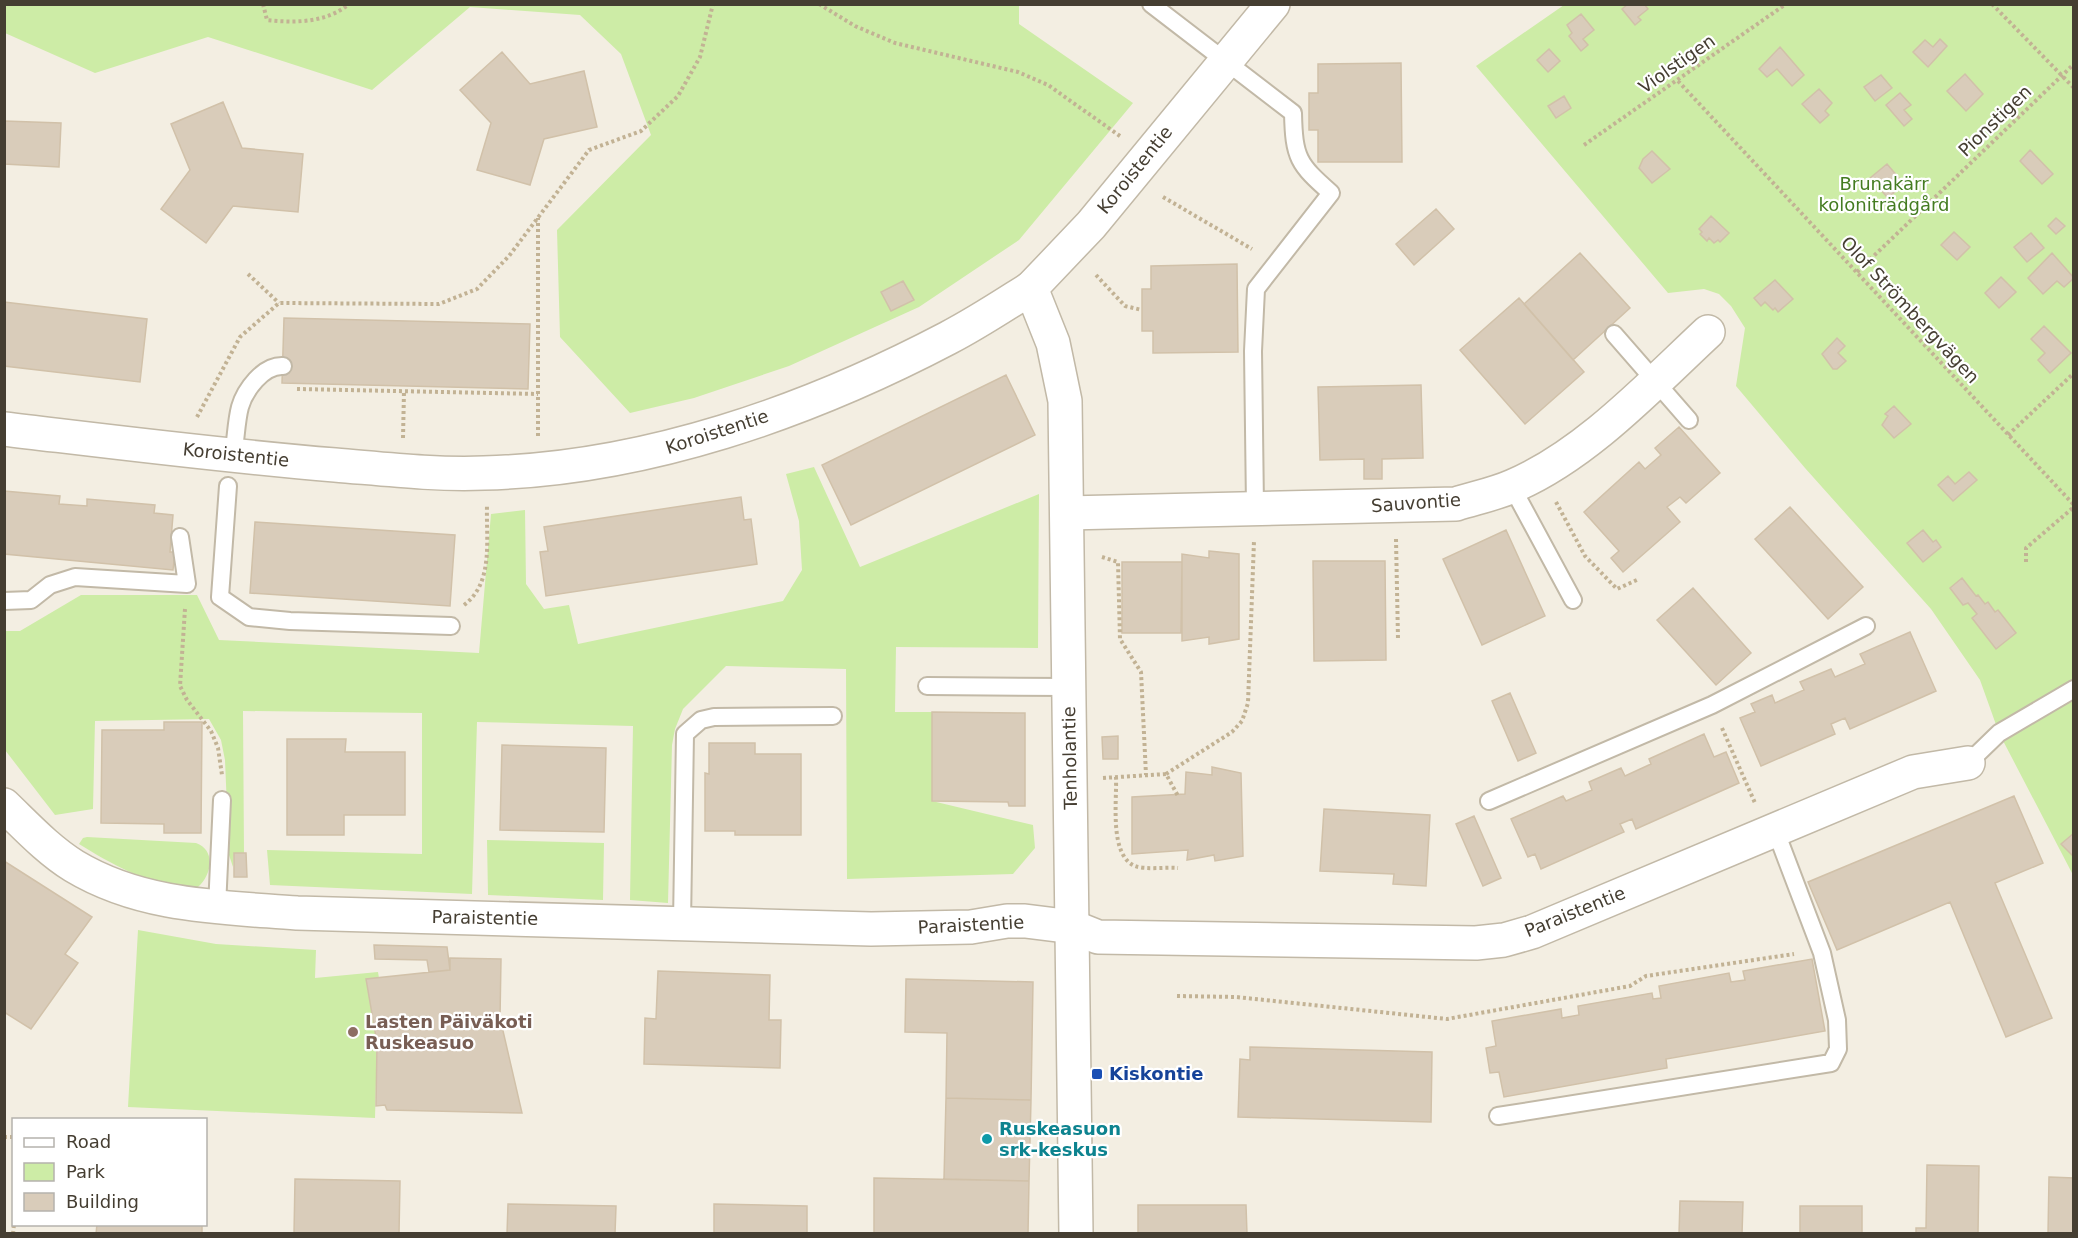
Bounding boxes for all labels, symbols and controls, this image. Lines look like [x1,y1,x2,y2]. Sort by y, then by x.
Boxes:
street label: Violstigen [1635,30,1719,98]
street label: Pionstigen [1954,81,2035,161]
street label: Koroistentie [1093,122,1176,218]
park label: Brunakärr koloniträdgård [1818,173,1950,215]
street label: Olof Strömbergvägen [1837,232,1984,387]
street label: Koroistentie [663,405,771,458]
street label: Koroistentie [182,438,290,471]
street label: Sauvontie [1370,489,1462,516]
street label: Tenholantie [1058,706,1081,811]
street label: Paraistentie [1521,882,1628,941]
street label: Paraistentie [432,906,538,929]
street label: Paraistentie [917,911,1025,938]
place label: Lasten Päiväkoti Ruskeasuo [365,1011,533,1053]
marker: Lasten Päiväkoti Ruskeasuo [346,1025,360,1039]
place label: Kiskontie [1109,1063,1203,1084]
marker: Kiskontie [1090,1067,1104,1081]
legend [12,1118,207,1226]
place label: Ruskeasuon srk-keskus [999,1118,1121,1160]
text: Road [66,1131,111,1152]
marker: Ruskeasuon srk-keskus [980,1132,994,1146]
text: Park [66,1161,105,1182]
text: Building [66,1191,139,1212]

